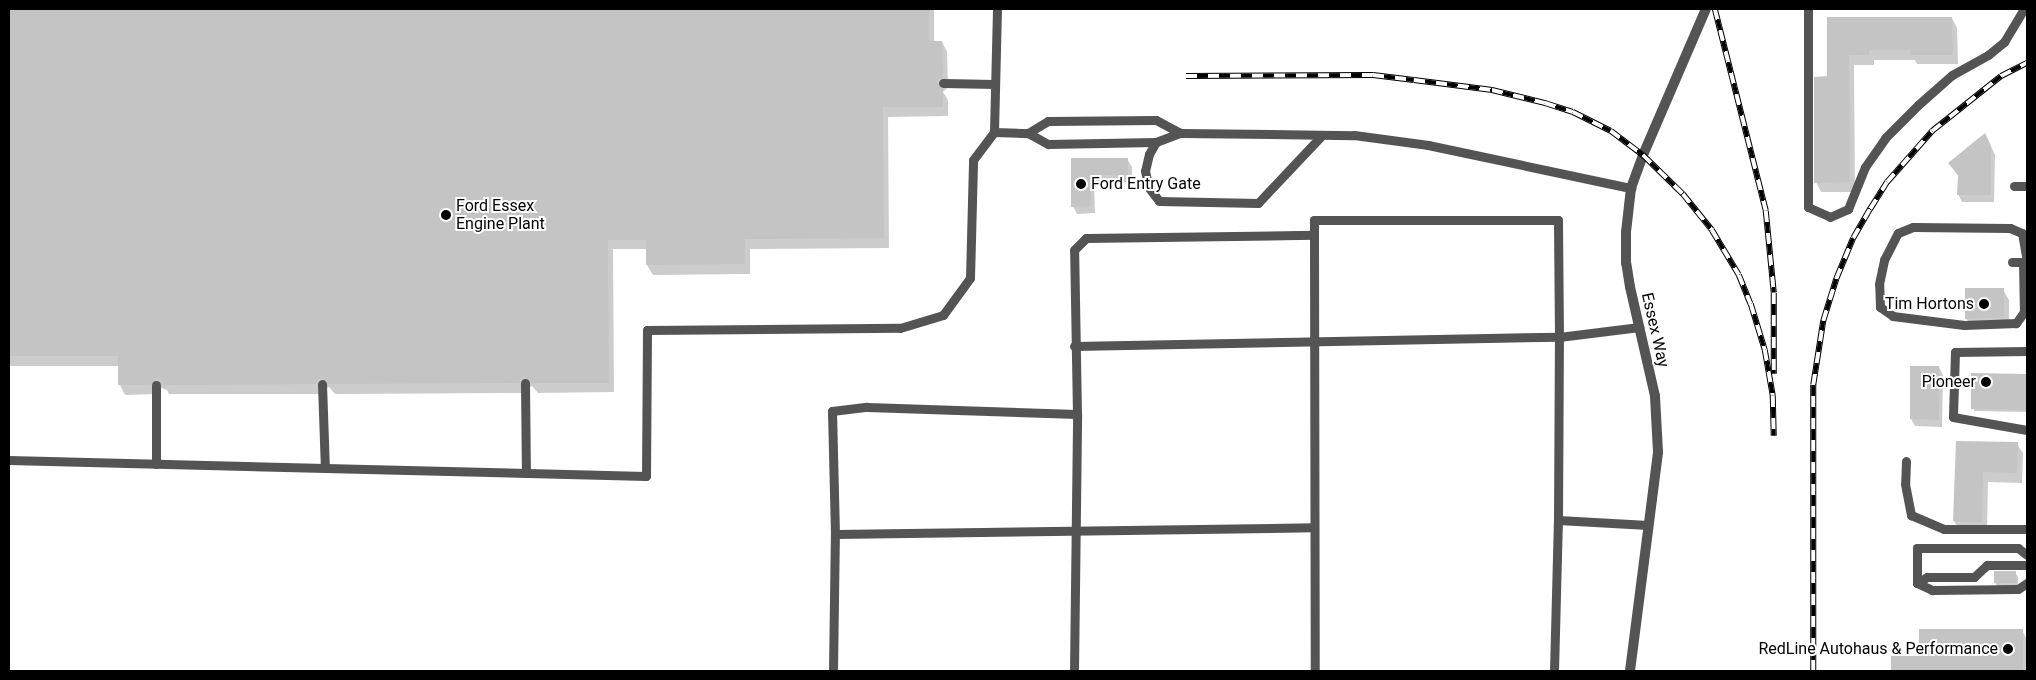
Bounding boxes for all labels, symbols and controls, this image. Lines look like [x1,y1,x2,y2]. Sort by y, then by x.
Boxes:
place label: Ford Entry Gate [1091,174,1201,194]
marker: Ford Entry Gate [1075,178,1087,190]
place label: Ford Essex Engine Plant [456,196,545,234]
marker: Ford Essex Engine Plant [440,209,452,221]
street label: Essex Way [1637,291,1673,369]
place label: Tim Hortons [1885,294,1974,314]
marker: Tim Hortons [1978,298,1990,310]
place label: Pioneer [1922,372,1976,392]
marker: Pioneer [1980,376,1992,388]
place label: RedLine Autohaus & Performance [1758,639,1998,659]
marker: RedLine Autohaus & Performance [2002,643,2014,655]

